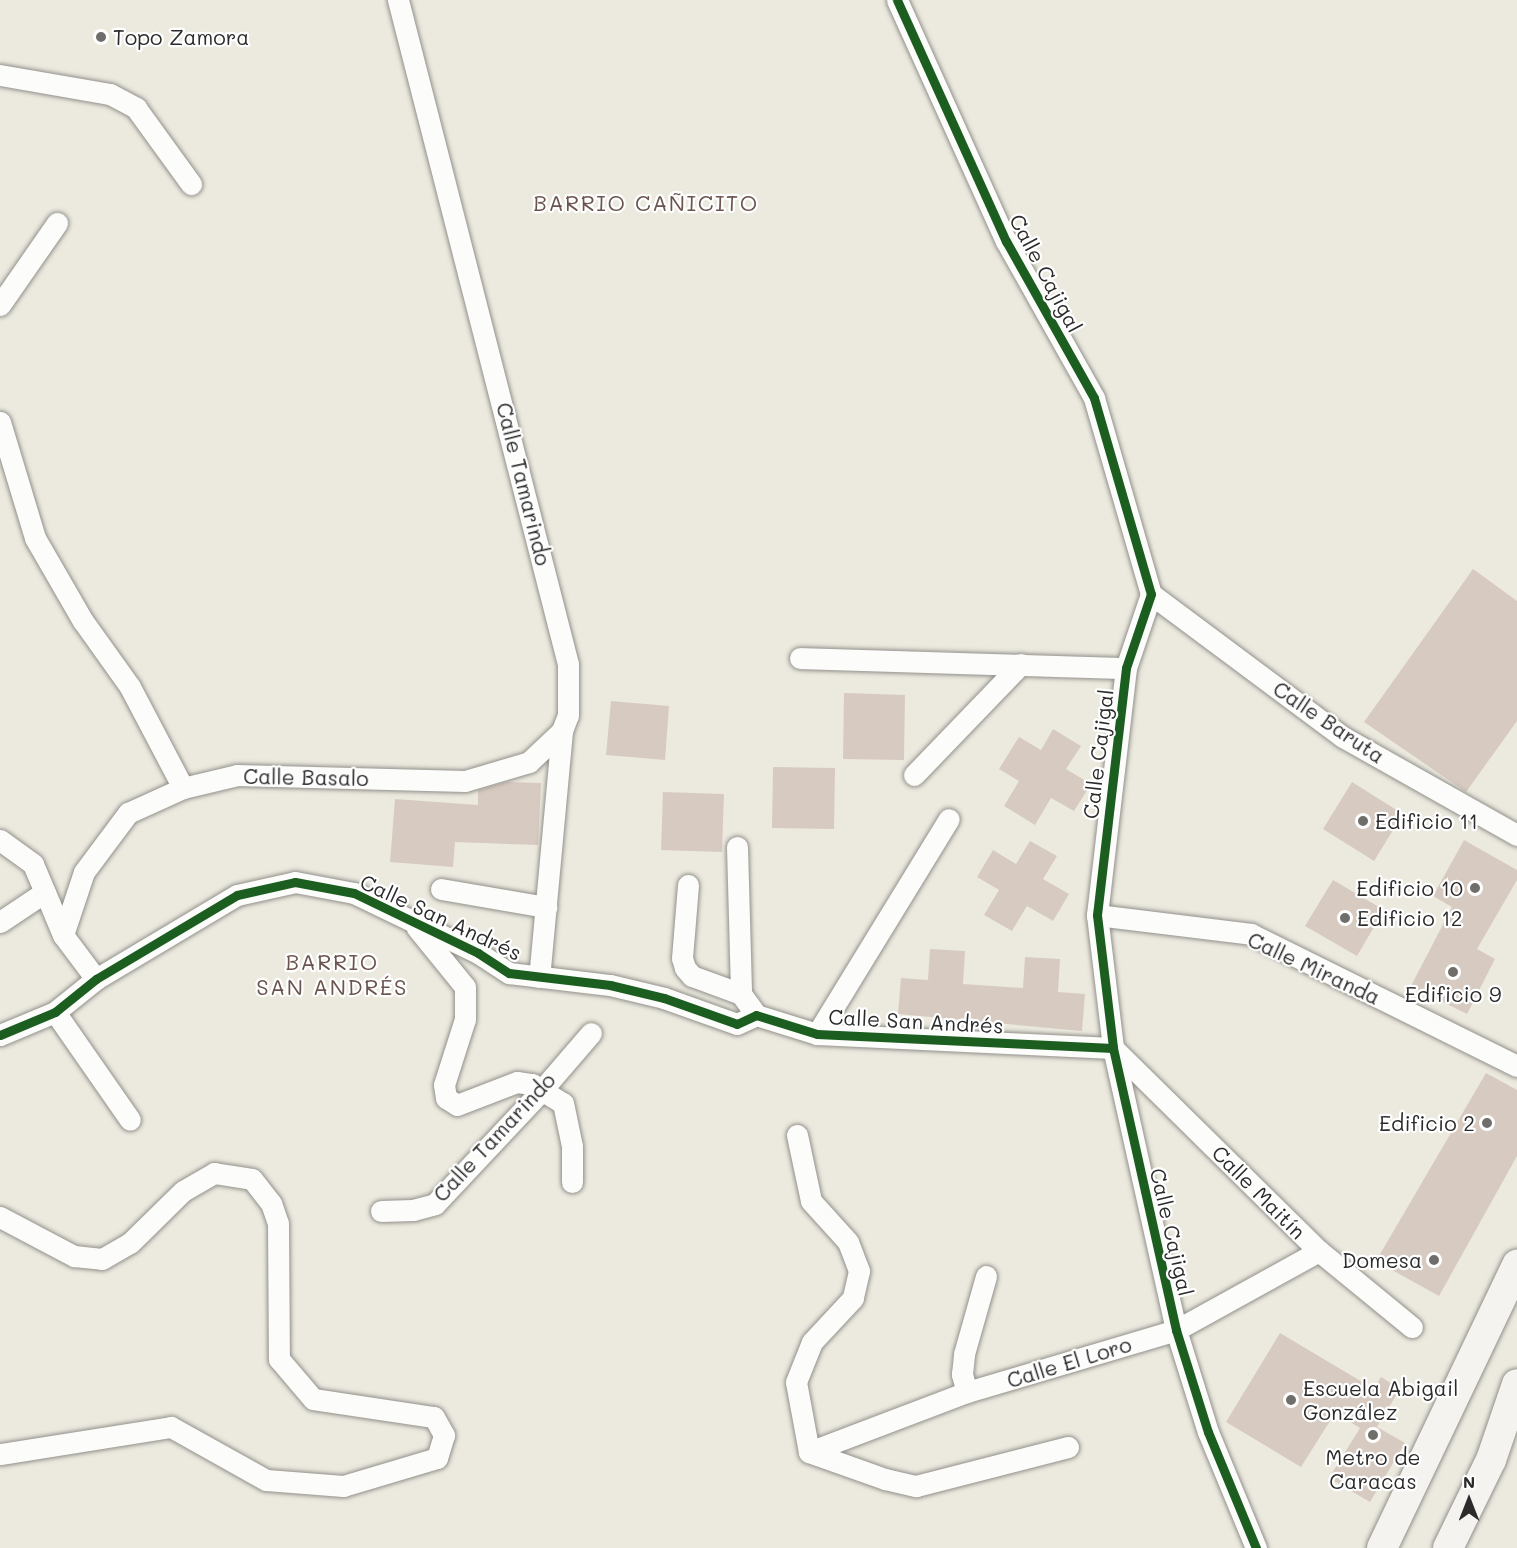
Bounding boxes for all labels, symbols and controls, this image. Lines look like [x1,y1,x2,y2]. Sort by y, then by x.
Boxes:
place label: Topo Zamora [113,24,249,50]
marker: Topo Zamora [94,30,108,44]
district label: BARRIO CAÑICITO [533,190,759,216]
street label: Calle Cajigal [1004,210,1088,336]
street label: Calle Tamarindo [492,400,556,568]
street label: Calle Baruta [1269,676,1389,768]
street label: Calle Cajigal [1078,688,1118,820]
street label: Calle Basalo [243,763,369,791]
place label: Edificio 11 [1375,808,1478,834]
marker: Edificio 11 [1356,814,1370,828]
street label: Calle San Andrés [356,869,526,965]
place label: Edificio 10 [1356,875,1463,901]
marker: Edificio 10 [1468,881,1482,895]
place label: Edificio 12 [1357,905,1462,931]
marker: Edificio 12 [1338,911,1352,925]
street label: Calle Miranda [1244,926,1384,1010]
district label: BARRIO SAN ANDRÉS [256,948,408,999]
marker: Edificio 9 [1446,965,1460,979]
place label: Edificio 9 [1405,981,1501,1007]
street label: Calle San Andrés [828,1004,1004,1038]
street label: Calle Tamarindo [428,1067,560,1207]
place label: Edificio 2 [1379,1110,1475,1136]
marker: Edificio 2 [1480,1116,1494,1130]
street label: Calle Maitín [1207,1140,1311,1244]
street label: Calle Cajigal [1145,1166,1199,1298]
place label: Domesa [1342,1247,1422,1273]
marker: Domesa [1427,1253,1441,1267]
street label: Calle El Loro [1004,1331,1134,1393]
place label: Escuela Abigail González [1303,1375,1458,1425]
marker: Escuela Abigail González [1284,1393,1298,1407]
marker: Metro de Caracas [1366,1428,1380,1442]
place label: Metro de Caracas [1325,1444,1421,1494]
north arrow [1439,1470,1499,1530]
text: N [1463,1471,1475,1492]

